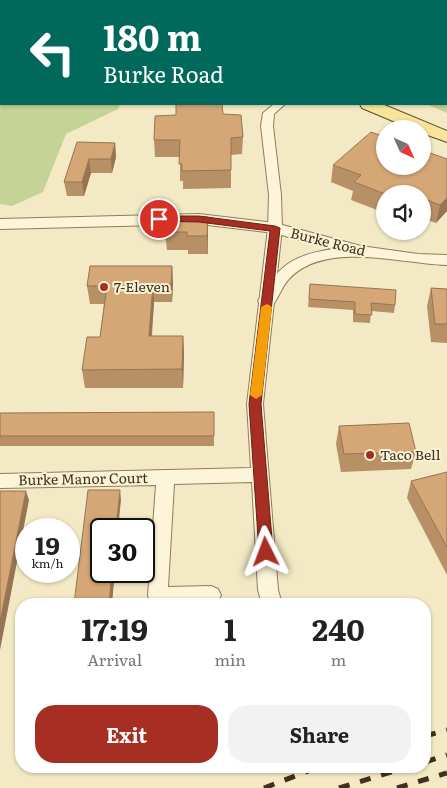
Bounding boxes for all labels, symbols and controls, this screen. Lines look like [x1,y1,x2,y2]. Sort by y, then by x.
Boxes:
text: 180 m [103,10,202,62]
icon: left [20,20,85,85]
text: Burke Road [103,57,224,90]
north arrow [376,120,431,175]
map controls [376,120,431,240]
button: sound [376,185,431,240]
pin [138,198,180,240]
icon: arrive [145,205,173,233]
street label: Burke Road [289,222,368,260]
place label: 7-Eleven [114,276,170,296]
marker: 7-Eleven [98,281,110,293]
place label: Taco Bell [380,444,441,464]
marker: Taco Bell [364,449,376,461]
street label: Burke Manor Court [18,467,148,489]
speed limit sign: 30 [90,518,155,583]
position arrow [239,525,291,577]
text: 19 [35,526,60,563]
text: km/h [32,554,63,572]
text: 17:19 [81,606,148,650]
text: 1 [224,606,236,650]
text: 240 [312,606,365,650]
text: Arrival [87,647,142,671]
text: min [214,647,246,671]
text: m [331,647,346,671]
button: Exit [35,705,218,763]
button: Share [228,705,411,763]

